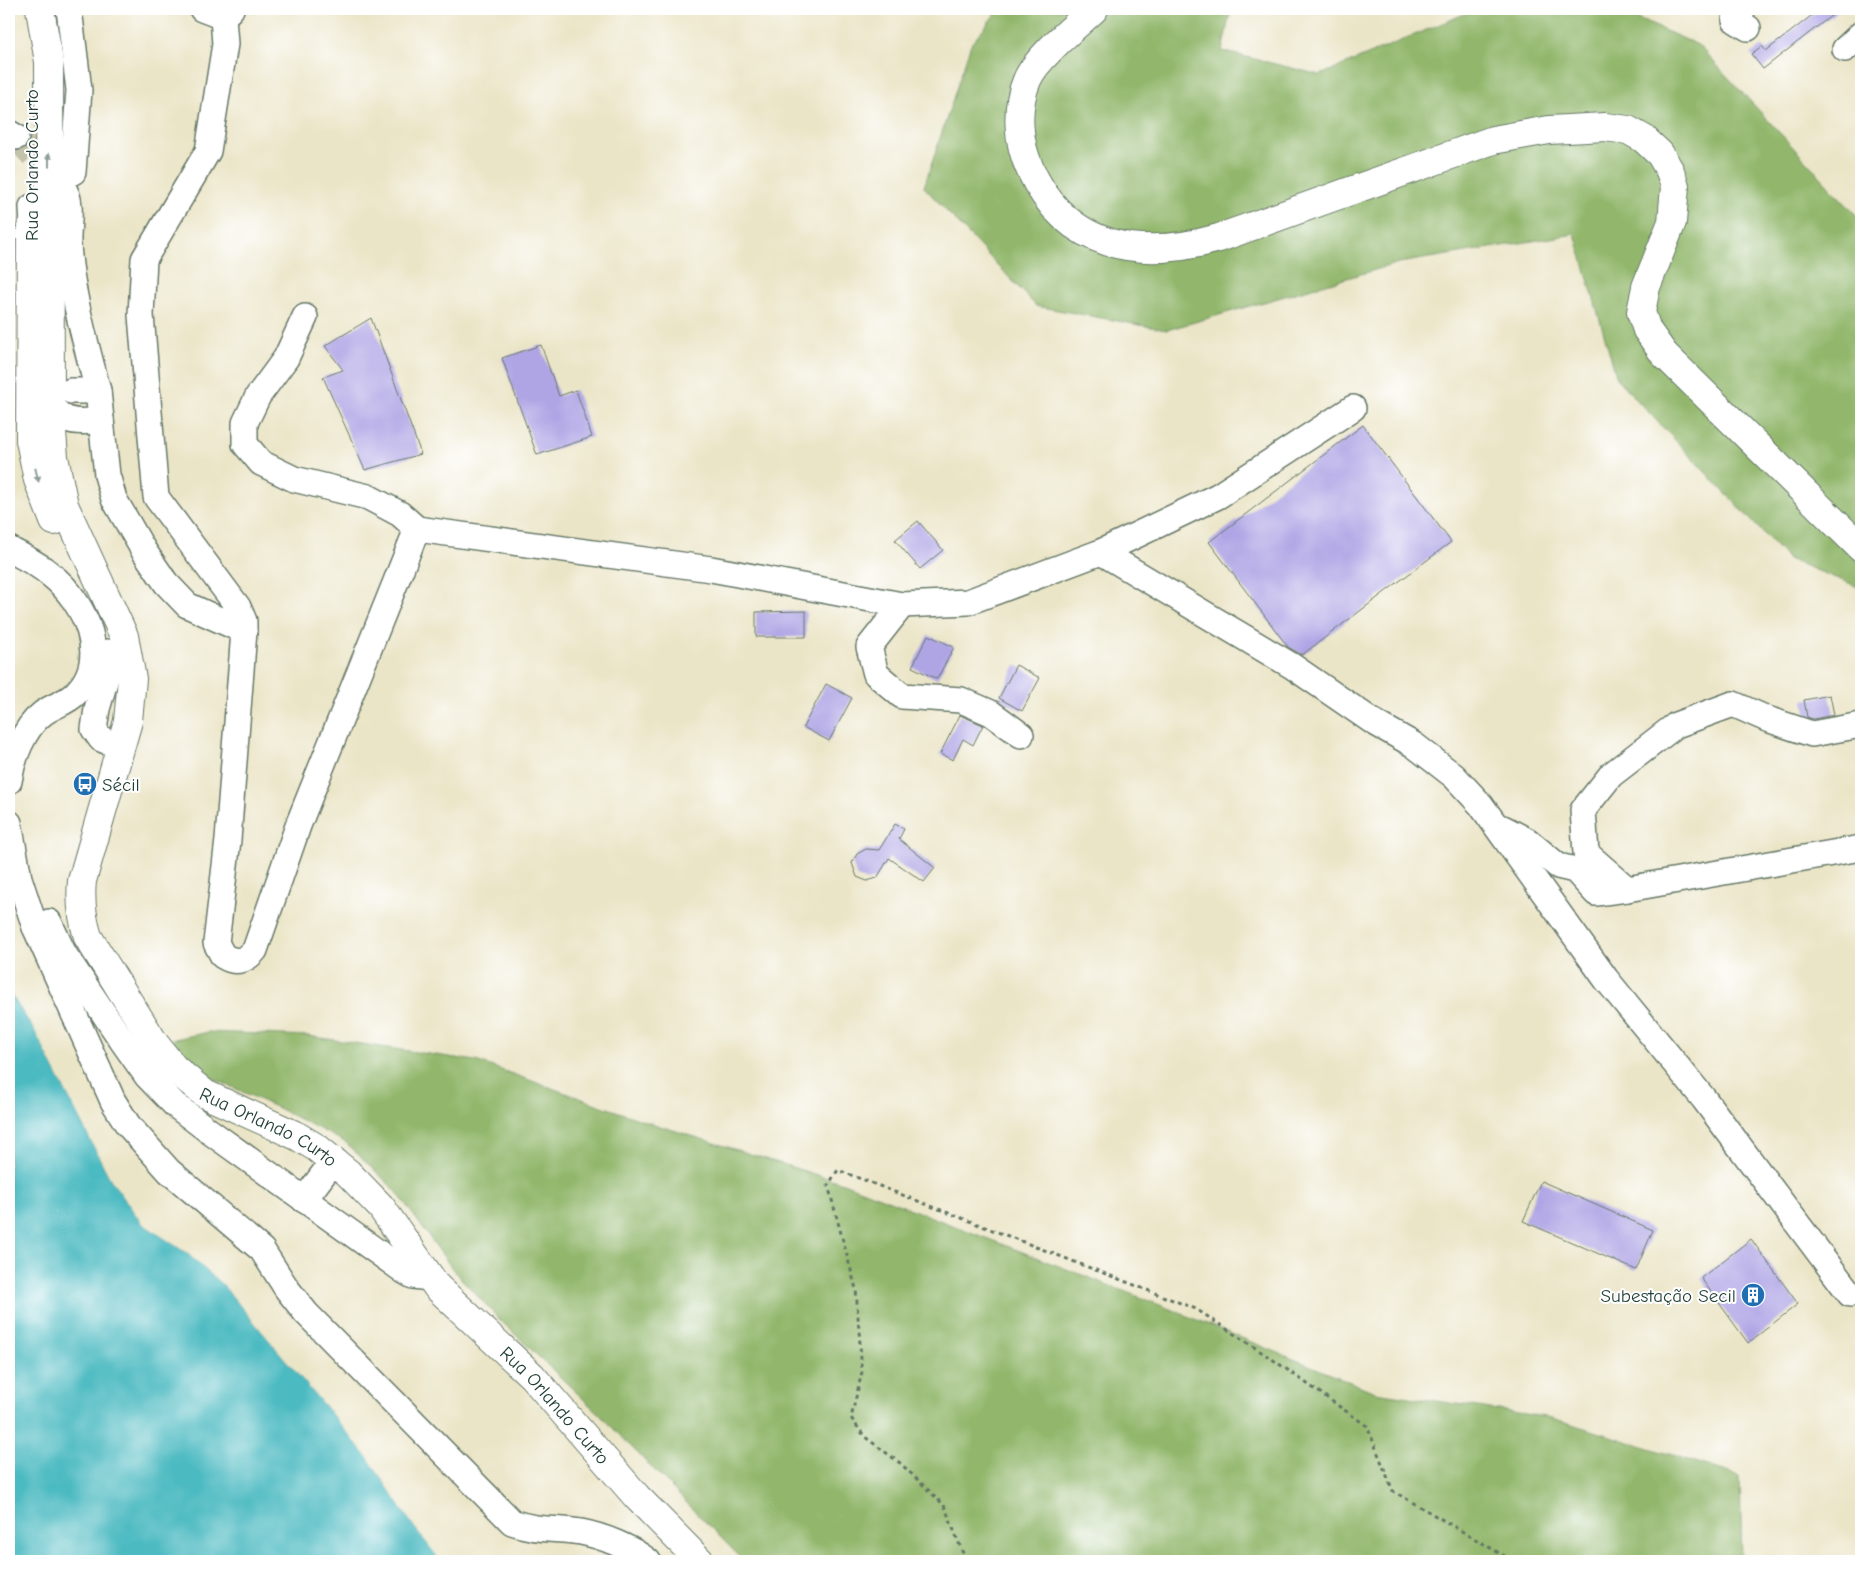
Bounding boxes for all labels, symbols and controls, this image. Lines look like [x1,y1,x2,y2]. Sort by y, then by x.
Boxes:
street label: Rua Orlando Curto [21,89,43,241]
one-way arrow [45,152,53,168]
one-way arrow [33,467,41,482]
bus stop icon: Sécil [72,771,98,797]
place label: Sécil [102,774,140,796]
street label: Rua Orlando Curto [196,1083,341,1172]
building icon: Subestação Secil [1740,1282,1766,1308]
place label: Subestação Secil [1601,1285,1736,1307]
street label: Rua Orlando Curto [495,1342,614,1469]

